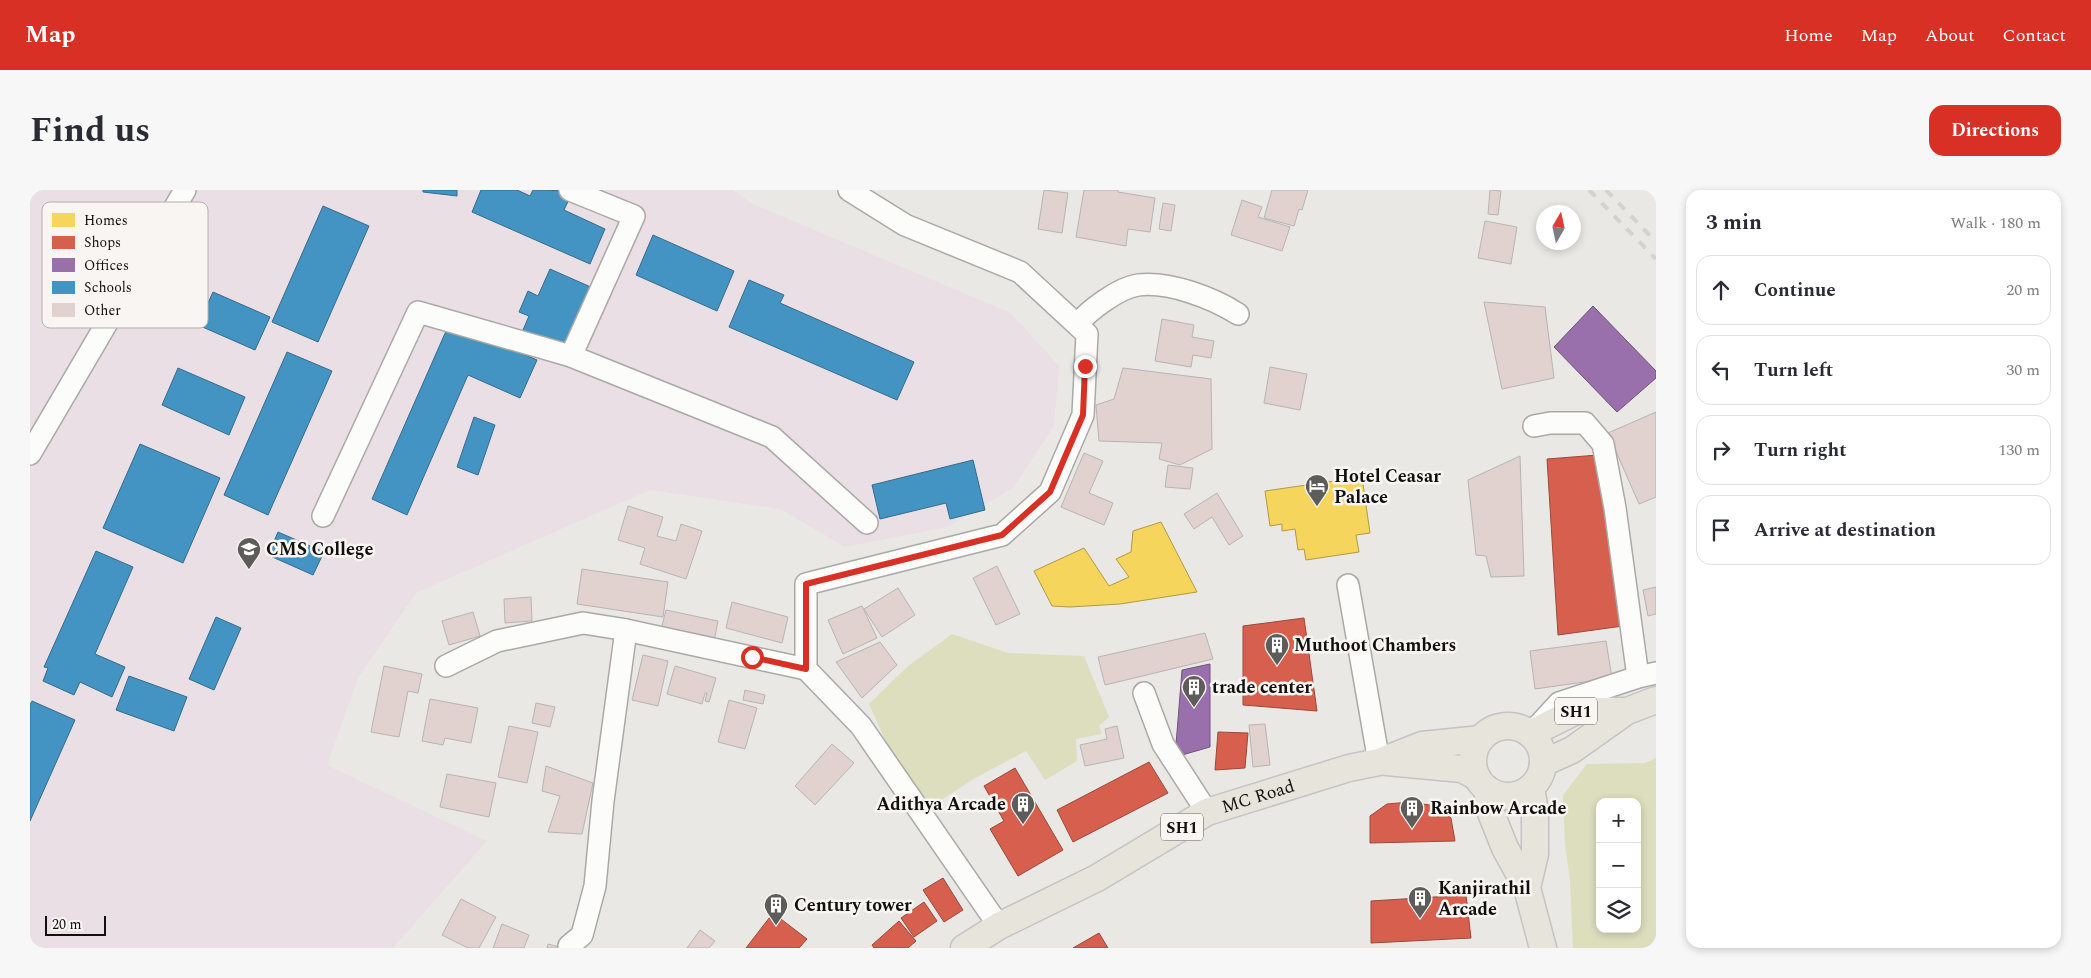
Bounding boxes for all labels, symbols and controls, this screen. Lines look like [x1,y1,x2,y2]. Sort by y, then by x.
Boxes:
text: Map [25,17,75,53]
text: Home [1784,22,1833,49]
text: Map [1861,22,1897,49]
text: About [1925,22,1975,49]
text: Contact [2003,22,2066,49]
text: Find us [30,104,150,157]
button: Directions [1929,105,2061,156]
legend [42,202,208,328]
north arrow [1536,205,1581,250]
text: 3 min [1706,207,1762,239]
text: Homes [84,210,128,231]
text: Walk · 180 m [1950,211,2041,235]
text: Shops [84,232,121,253]
text: Offices [84,255,129,276]
icon: ahead [1707,276,1735,304]
text: Continue [1754,276,1836,305]
text: Schools [84,277,132,298]
text: 20 m [2006,278,2040,302]
text: Other [84,300,121,321]
route end [1074,355,1097,378]
icon: left [1707,356,1735,384]
text: Turn left [1754,356,1833,385]
text: 30 m [2006,358,2040,382]
icon: right [1707,436,1735,464]
text: Turn right [1754,436,1847,465]
text: 130 m [1998,438,2040,462]
place label: Hotel Ceasar Palace [1334,463,1441,511]
hotel icon: Hotel Ceasar Palace [1304,473,1330,507]
icon: arrive [1707,516,1735,544]
text: Arrive at destination [1754,516,1936,545]
school or university icon: CMS College [236,536,262,570]
place label: CMS College [266,536,373,563]
building icon: Muthoot Chambers [1264,632,1290,666]
place label: Muthoot Chambers [1294,632,1456,659]
route start [741,646,764,669]
building icon: trade center [1181,674,1207,708]
place label: trade center [1212,674,1312,701]
road number: SH1 [1555,698,1597,724]
street label: MC Road [1218,773,1298,821]
place label: Adithya Arcade [877,791,1006,818]
building icon: Adithya Arcade [1010,791,1036,825]
building icon: Rainbow Arcade [1399,795,1425,829]
place label: Rainbow Arcade [1430,795,1567,822]
map controls [1596,798,1641,933]
button: + [1596,798,1641,843]
road number: SH1 [1161,814,1203,840]
button: − [1596,843,1641,888]
place label: Kanjirathil Arcade [1438,875,1531,923]
building icon: Kanjirathil Arcade [1407,885,1433,919]
button: layers [1596,888,1641,933]
building icon: Century tower [763,892,789,926]
place label: Century tower [794,892,912,919]
scale bar [45,913,106,936]
text: 20 m [52,914,82,935]

